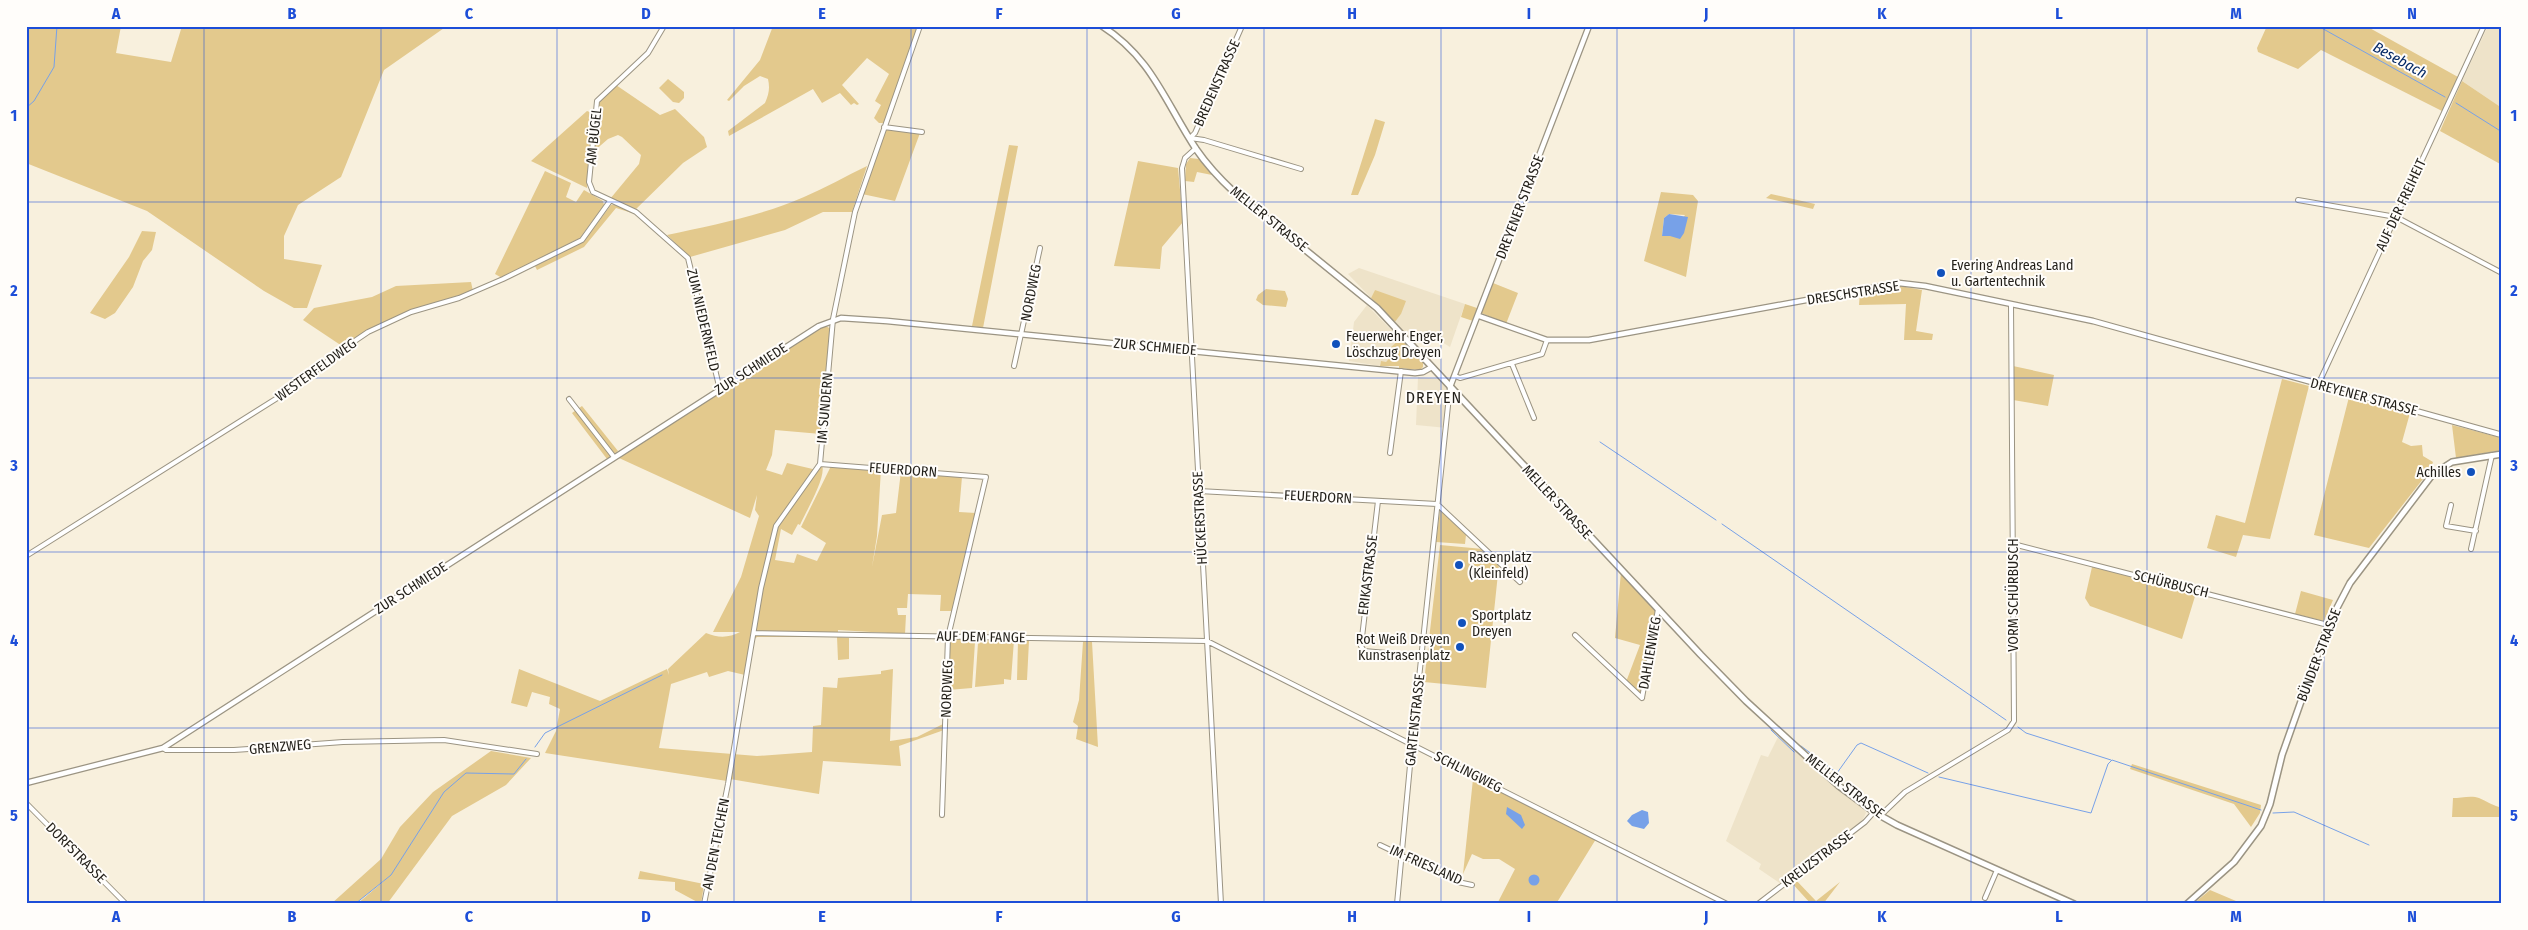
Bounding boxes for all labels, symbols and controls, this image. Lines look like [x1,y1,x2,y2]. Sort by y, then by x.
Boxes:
text: A [111,4,121,23]
text: B [288,4,297,23]
text: C [465,4,474,23]
text: D [641,4,651,23]
text: E [818,4,826,23]
text: F [995,4,1003,23]
text: G [1171,4,1181,23]
text: H [1347,4,1357,23]
text: I [1527,4,1531,23]
text: J [1703,4,1708,23]
text: K [1877,4,1887,23]
text: L [2055,4,2063,23]
text: M [2230,4,2242,23]
text: N [2407,4,2417,23]
street label: BREDENSTRASSE [1190,36,1244,129]
water label: Besebach [2370,38,2430,82]
text: 1 [11,106,17,125]
text: 1 [2511,106,2517,125]
street label: AM BÜGEL [582,107,605,165]
street label: DREYENER STRASSE [1492,152,1548,261]
street label: AUF DER FREIHEIT [2372,156,2430,254]
street label: MELLER STRASSE [1227,183,1312,256]
place label: Evering Andreas Land u. Gartentechnik [1951,257,2073,290]
street label: NORDWEG [1017,263,1045,323]
street label: ZUM NIEDERNFELD [683,267,723,373]
marker: Evering Andreas Land u. Gartentechnik [1935,267,1947,279]
street label: DRESCHSTRASSE [1806,277,1901,309]
text: 2 [9,281,18,300]
text: 2 [2509,281,2518,300]
place label: Feuerwehr Enger, Löschzug Dreyen [1346,328,1443,361]
street label: WESTERFELDWEG [272,335,360,405]
street label: ZUR SCHMIEDE [1113,335,1198,359]
marker: Feuerwehr Enger, Löschzug Dreyen [1330,338,1342,350]
street label: ZUR SCHMIEDE [712,339,791,399]
street label: IM SUNDERN [813,372,837,444]
street label: DREYENER STRASSE [2309,375,2420,420]
district label: DREYEN [1406,388,1462,407]
text: 3 [9,456,18,475]
text: 3 [2509,456,2518,475]
street label: FEUERDORN [868,459,938,481]
street label: MELLER STRASSE [1518,462,1596,543]
place label: Achilles [2417,464,2461,481]
marker: Achilles [2465,466,2477,478]
street label: HÜCKERSTRASSE [1188,470,1211,565]
street label: FEUERDORN [1284,487,1352,507]
street label: ERIKASTRASSE [1355,533,1381,616]
street label: VORM SCHÜRBUSCH [2004,538,2022,652]
place label: Rasenplatz (Kleinfeld) [1469,549,1532,582]
street label: ZUR SCHMIEDE [372,558,451,618]
marker: Rasenplatz (Kleinfeld) [1453,559,1465,571]
street label: SCHÜRBUSCH [2132,566,2211,602]
street label: BÜNDER STRASSE [2292,605,2345,704]
place label: Sportplatz Dreyen [1472,607,1532,640]
street label: DAHLIENWEG [1635,615,1665,691]
marker: Sportplatz Dreyen [1456,617,1468,629]
street label: AUF DEM FANGE [936,628,1026,646]
text: 4 [10,631,18,650]
place label: Rot Weiß Dreyen Kunstrasenplatz [1356,631,1450,664]
text: 4 [2510,631,2518,650]
marker: Rot Weiß Dreyen Kunstrasenplatz [1454,641,1466,653]
street label: NORDWEG [937,660,957,718]
street label: GARTENSTRASSE [1402,673,1428,767]
street label: GRENZWEG [248,736,312,758]
street label: SCHLINGWEG [1431,748,1505,796]
street label: MELLER STRASSE [1802,750,1888,822]
street label: AN DEN TEICHEN [699,797,733,891]
text: 5 [10,806,18,825]
text: 5 [2510,806,2518,825]
street label: DORFSTRASSE [42,819,110,887]
street label: KREUZSTRASSE [1778,827,1856,891]
street label: IM FRIESLAND [1387,841,1465,889]
text: A [111,907,121,926]
text: B [288,907,297,926]
text: C [465,907,474,926]
text: D [641,907,651,926]
text: E [818,907,826,926]
text: F [995,907,1003,926]
text: G [1171,907,1181,926]
text: H [1347,907,1357,926]
text: I [1527,907,1531,926]
text: J [1703,907,1708,926]
text: K [1877,907,1887,926]
text: L [2055,907,2063,926]
text: M [2230,907,2242,926]
text: N [2407,907,2417,926]

